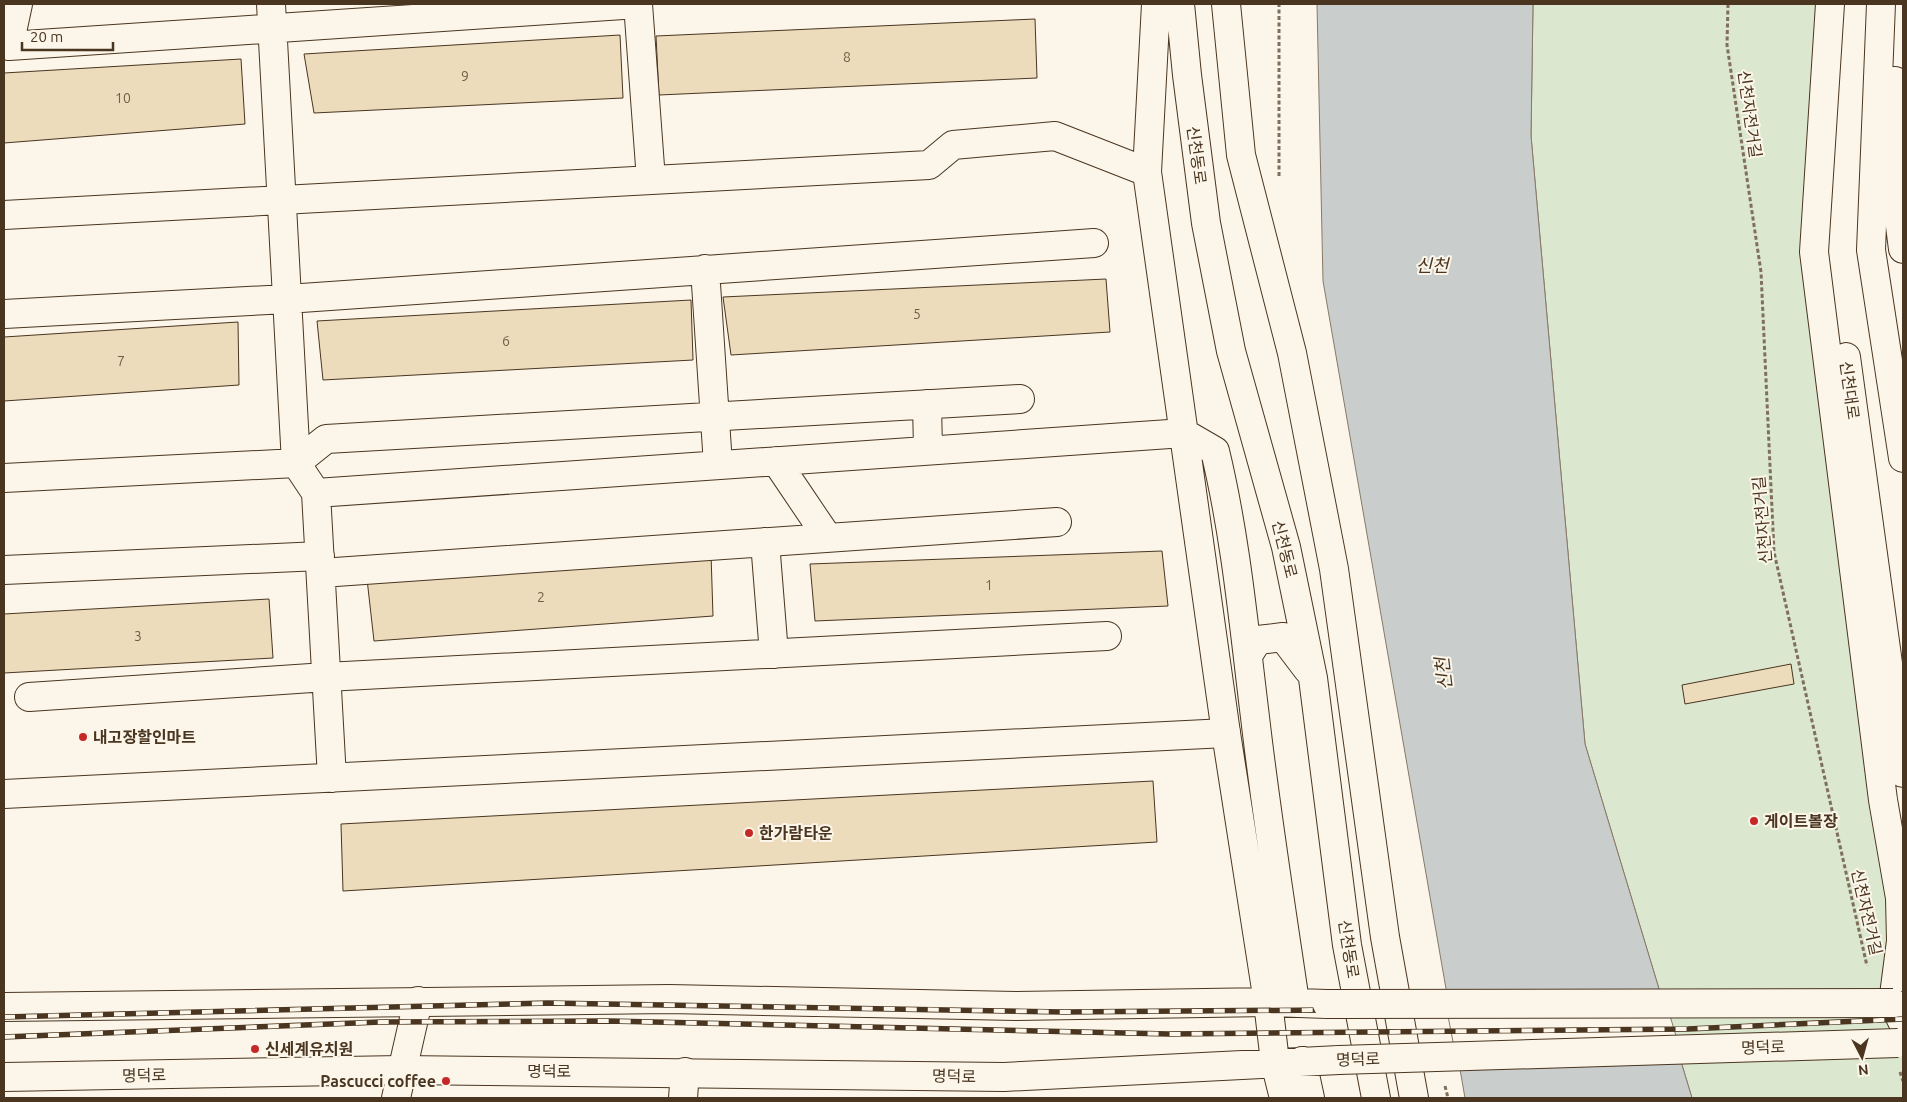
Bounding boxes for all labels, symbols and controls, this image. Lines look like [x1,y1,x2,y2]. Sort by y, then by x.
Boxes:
scale bar [22,20,114,52]
text: 20 m [30,28,63,45]
house number: 8 [843,49,851,65]
house number: 9 [461,68,469,84]
street label: 신천자전거길 [1735,69,1765,159]
house number: 10 [115,90,131,106]
street label: 신천동로 [1184,125,1210,186]
water label: 신천 [1415,255,1451,275]
house number: 5 [913,306,921,322]
house number: 6 [502,333,510,349]
house number: 7 [117,353,125,369]
street label: 신천대로 [1837,360,1863,421]
street label: 신천자전거길 [1749,475,1775,565]
street label: 신천동로 [1269,518,1301,580]
house number: 1 [985,577,993,593]
house number: 2 [537,589,545,605]
house number: 3 [134,628,142,644]
water label: 신천 [1431,654,1455,692]
place label: 내고장할인마트 [93,728,196,746]
marker: 내고장할인마트 [77,731,89,743]
place label: 게이트볼장 [1764,812,1838,830]
marker: 게이트볼장 [1748,815,1760,827]
place label: 한가람타운 [759,824,833,842]
marker: 한가람타운 [743,827,755,839]
street label: 신천자전거길 [1848,867,1886,957]
street label: 신천동로 [1336,919,1363,980]
north arrow [1837,1032,1887,1082]
street label: 명덕로 [1741,1037,1786,1057]
place label: 신세계유치원 [265,1040,353,1058]
marker: 신세계유치원 [249,1043,261,1055]
street label: 명덕로 [1336,1049,1381,1069]
text: N [1857,1061,1869,1078]
street label: 명덕로 [527,1062,571,1080]
street label: 명덕로 [122,1066,167,1084]
street label: 명덕로 [932,1067,977,1085]
place label: Pascucci coffee [320,1072,436,1090]
marker: Pascucci coffee [440,1075,452,1087]

